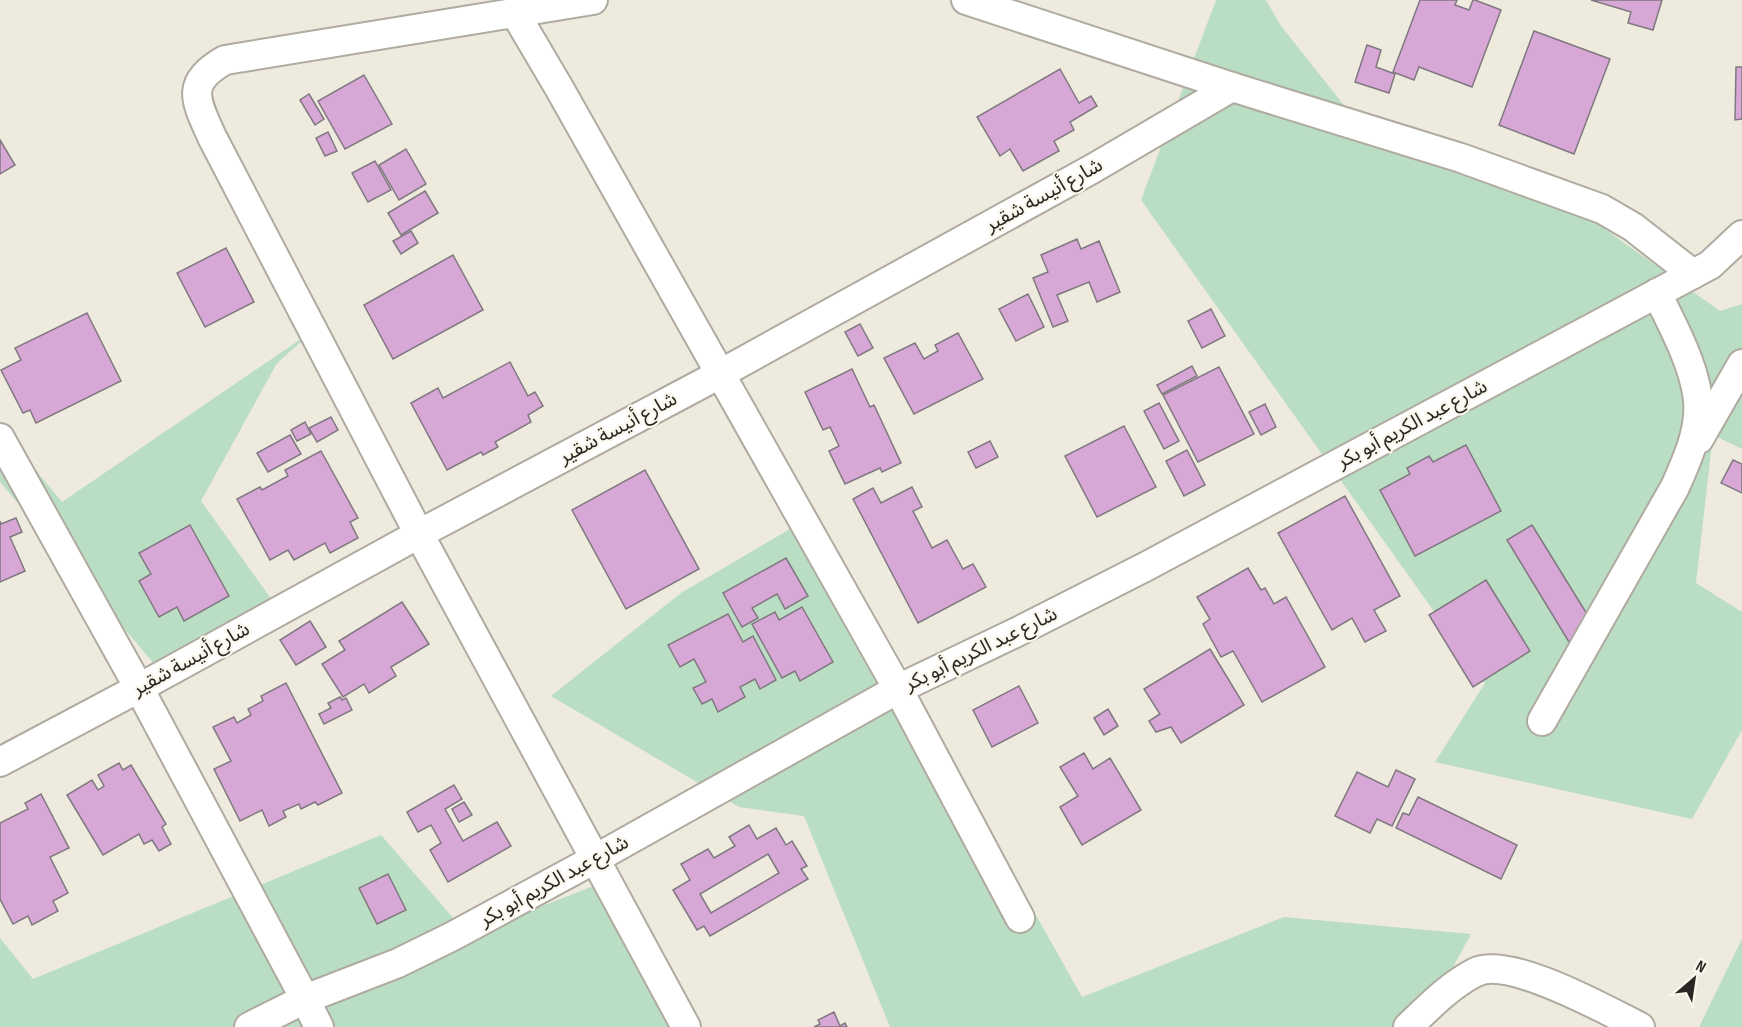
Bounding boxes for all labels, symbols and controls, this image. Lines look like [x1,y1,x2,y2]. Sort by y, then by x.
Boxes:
street label: شارع أنيسة شقير [980,152,1108,239]
street label: شارع عبد الكريم أبو بكر [1332,374,1492,476]
street label: شارع أنيسة شقير [554,386,682,471]
street label: شارع عبد الكريم أبو بكر [900,601,1062,699]
street label: شارع أنيسة شقير [127,616,255,703]
street label: شارع عبد الكريم أبو بكر [474,830,634,934]
north arrow [1664,949,1724,1009]
text: N [1692,957,1709,978]

